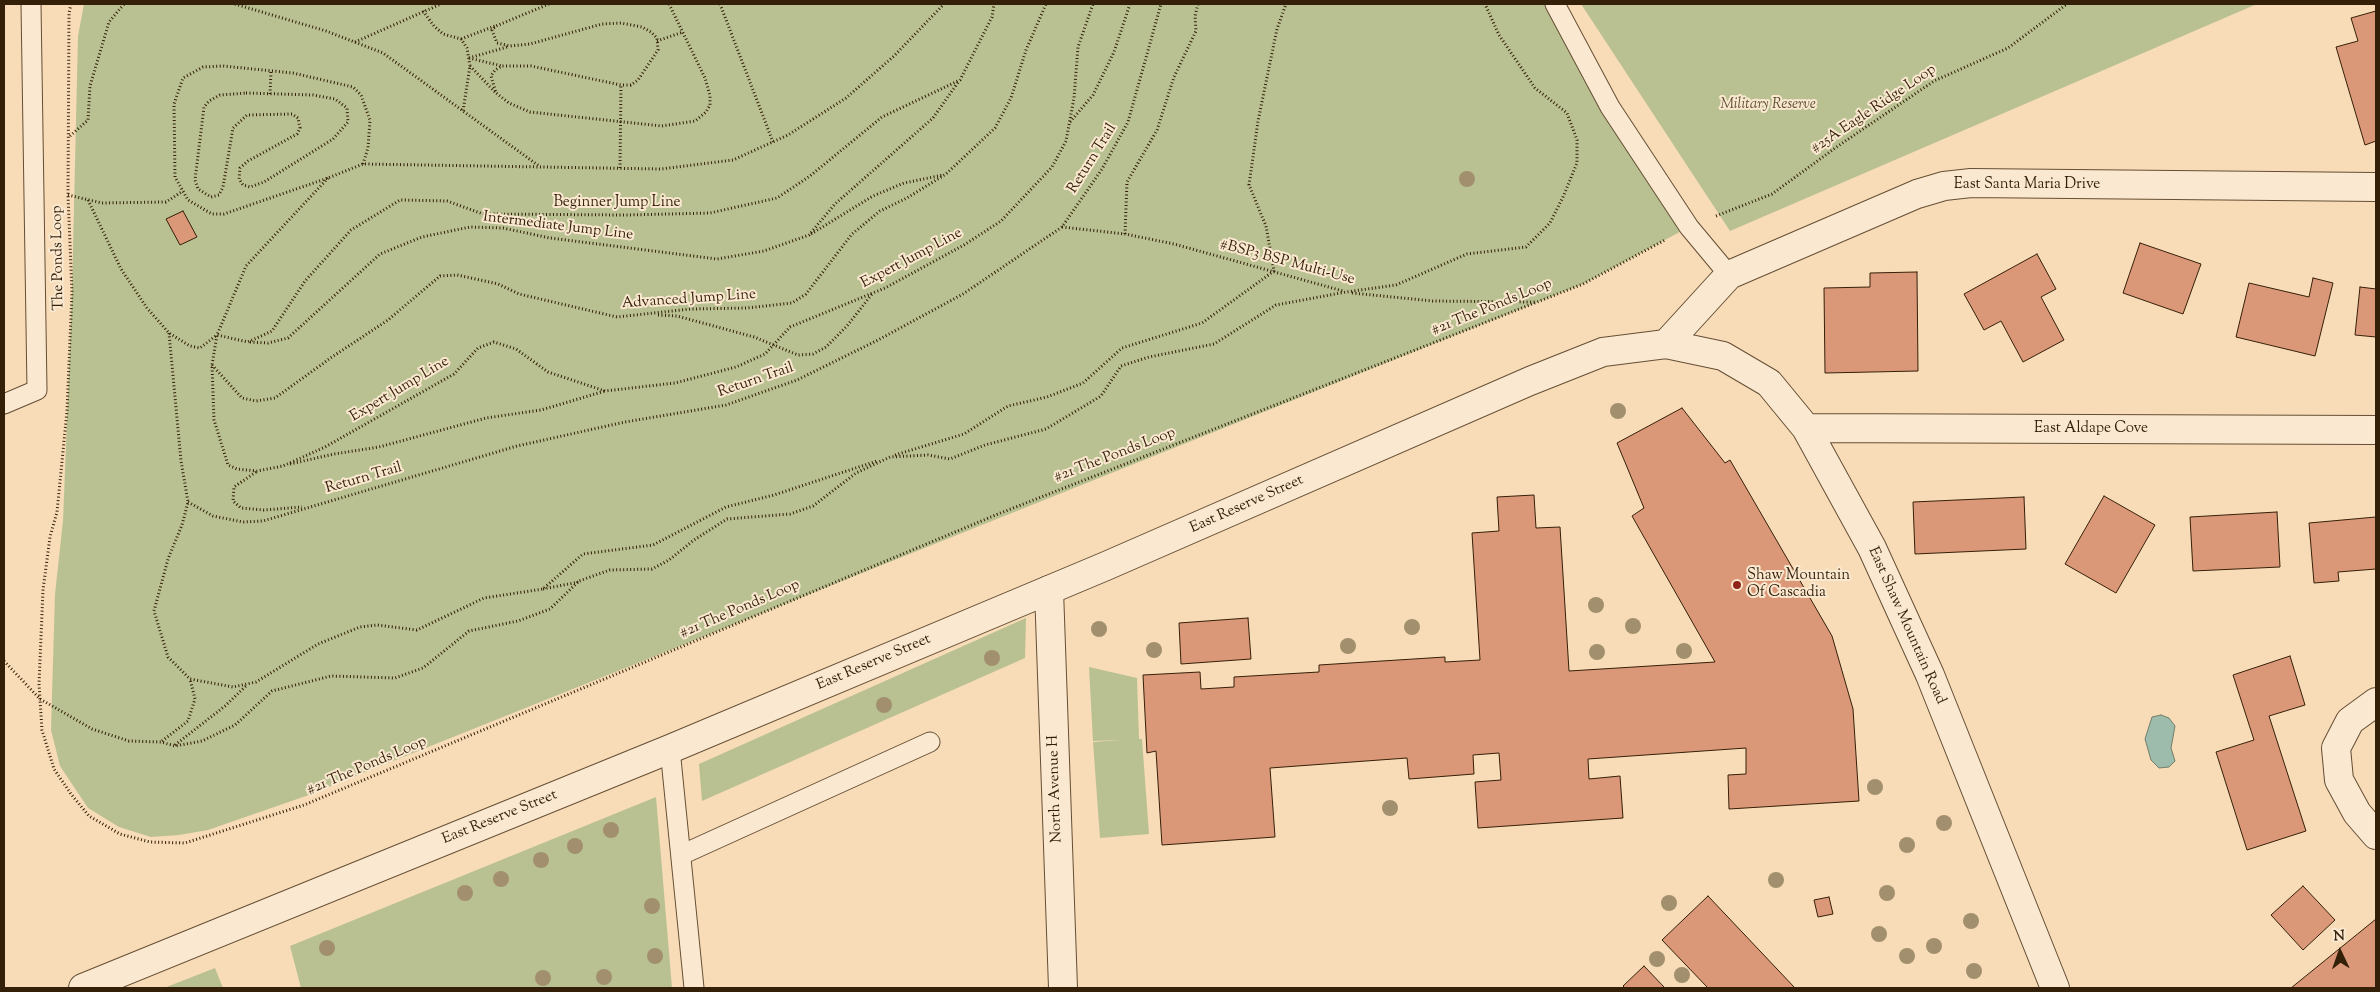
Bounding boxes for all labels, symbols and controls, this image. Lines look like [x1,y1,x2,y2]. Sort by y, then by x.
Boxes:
street label: #25A Eagle Ridge Loop [1808,61,1940,159]
park label: Military Reserve [1720,96,1816,114]
street label: Return Trail [1064,121,1122,197]
street label: East Santa Maria Drive [1954,176,2100,194]
street label: Beginner Jump Line [553,194,681,212]
street label: The Ponds Loop [49,205,69,311]
street label: Intermediate Jump Line [482,209,634,245]
street label: Expert Jump Line [858,225,966,293]
street label: #BSP3 BSP Multi-Use [1217,236,1357,290]
street label: #21 The Ponds Loop [1429,276,1555,340]
street label: Advanced Jump Line [621,286,757,314]
street label: Expert Jump Line [347,353,453,427]
street label: Return Trail [716,360,796,402]
street label: East Aldape Cove [2034,420,2148,438]
street label: #21 The Ponds Loop [1052,425,1178,487]
street label: Return Trail [324,459,404,499]
street label: East Reserve Street [1187,472,1307,538]
street label: East Shaw Mountain Road [1863,545,1949,707]
place label: Shaw Mountain Of Cascadia [1747,567,1850,602]
street label: #21 The Ponds Loop [677,577,803,643]
marker: Shaw Mountain Of Cascadia [1731,579,1743,591]
street label: East Reserve Street [814,631,934,695]
street label: #21 The Ponds Loop [304,734,430,800]
street label: North Avenue H [1045,735,1067,843]
street label: East Reserve Street [440,787,560,849]
north arrow [2315,927,2365,977]
text: N [2333,927,2345,947]

